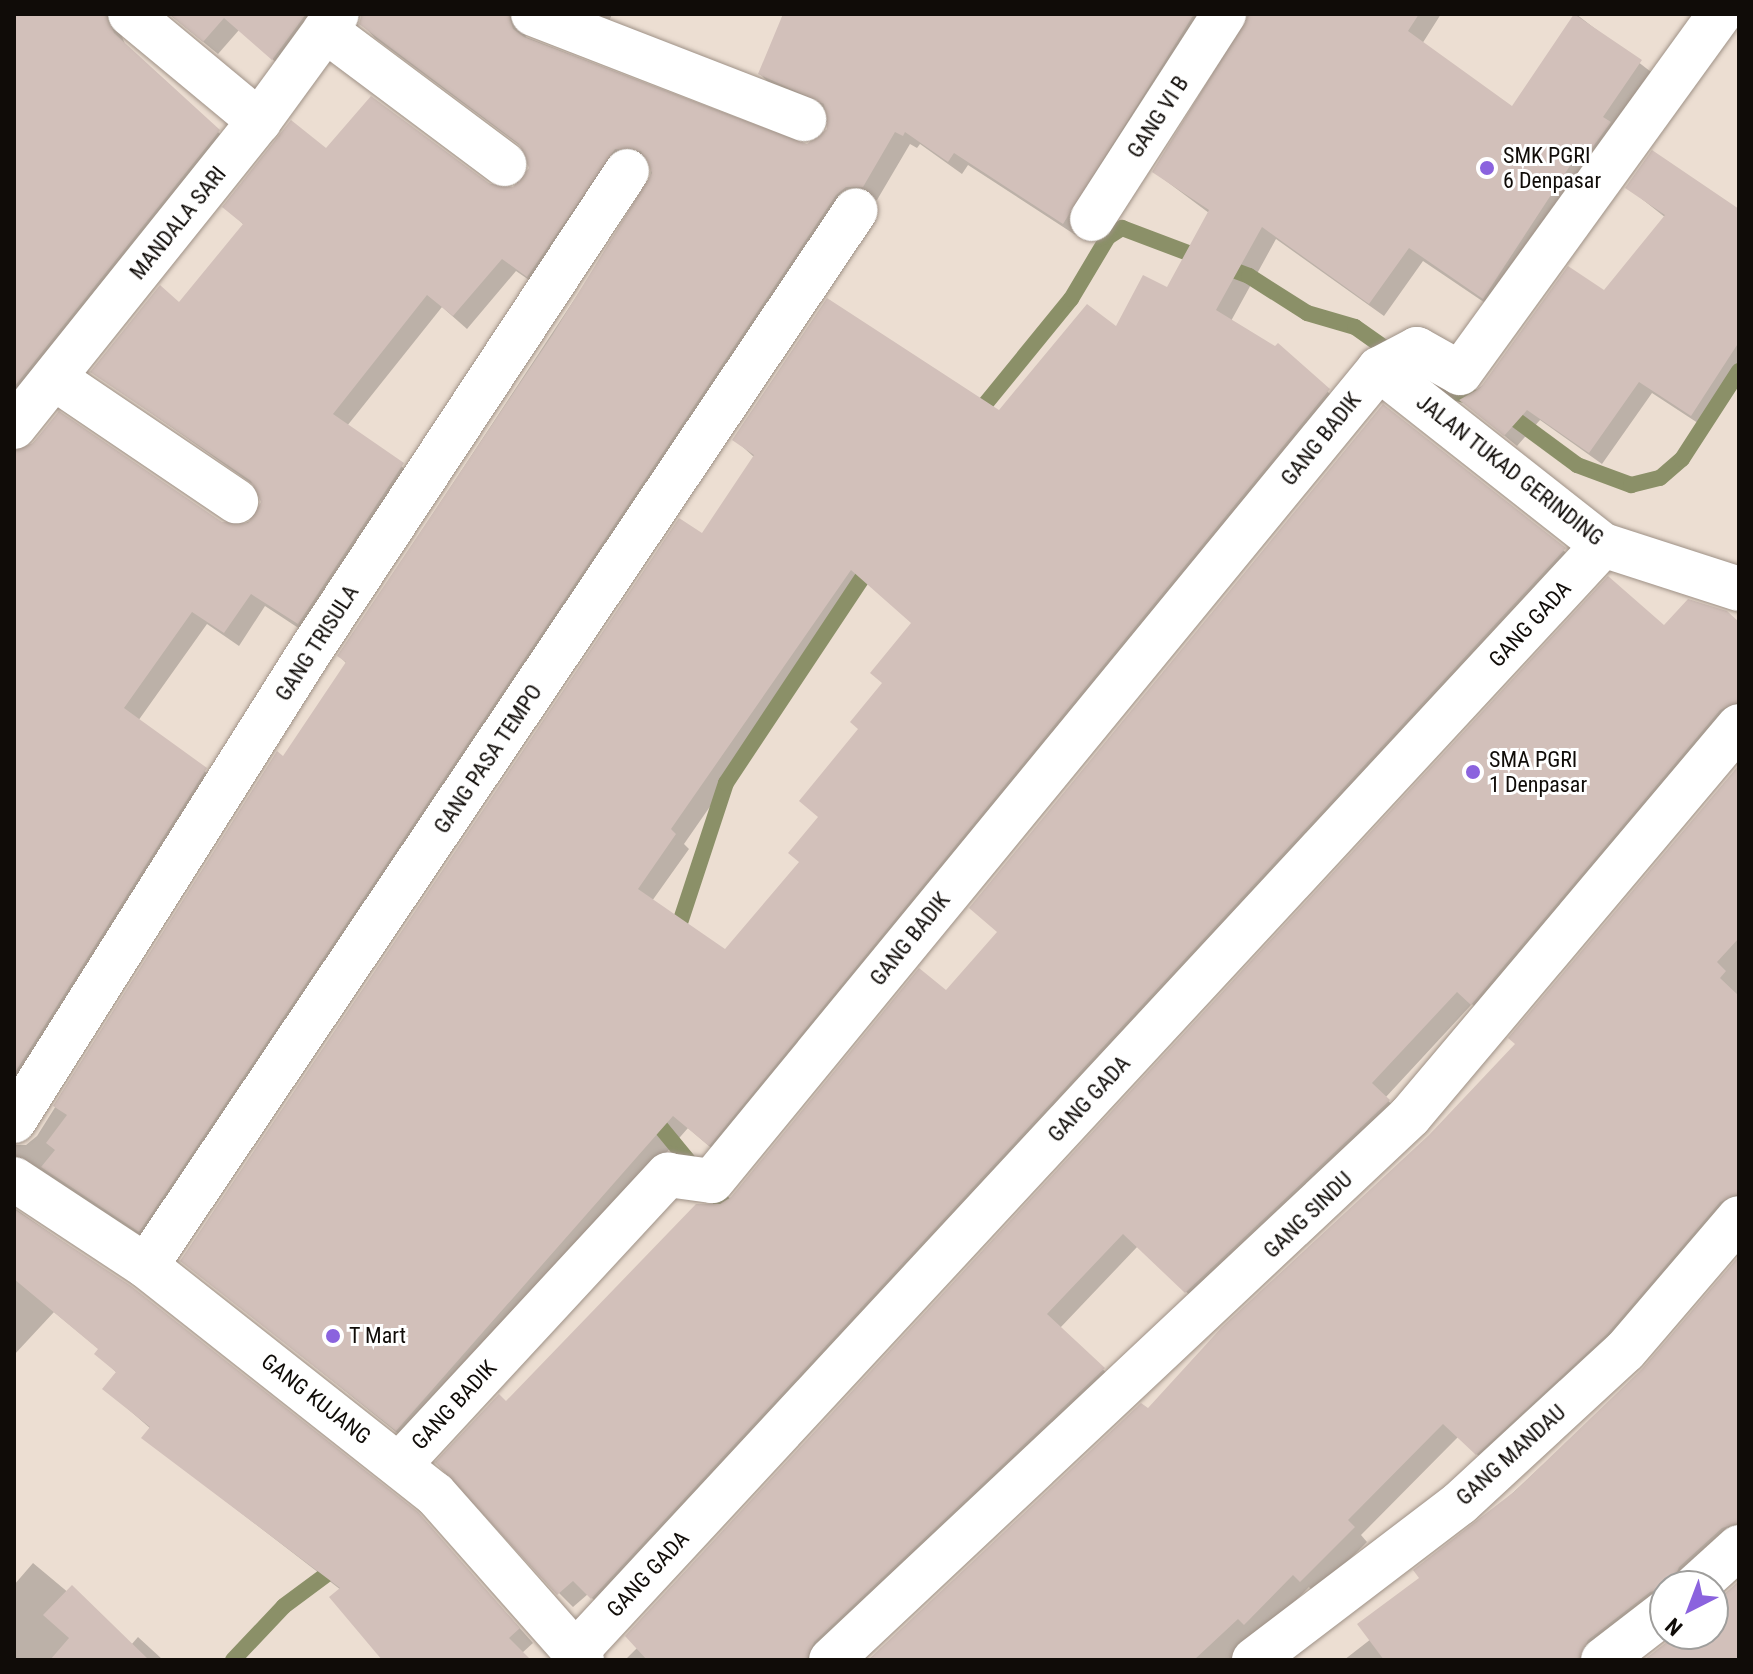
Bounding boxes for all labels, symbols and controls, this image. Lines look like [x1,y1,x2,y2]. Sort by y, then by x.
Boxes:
street label: GANG VI B [1122,71,1194,163]
place label: SMK PGRI 6 Denpasar [1503,142,1601,194]
marker: SMK PGRI 6 Denpasar [1478,159,1496,177]
street label: MANDALA SARI [124,161,232,285]
street label: GANG BADIK [1275,387,1367,491]
street label: JALAN TUKAD GERINDING [1411,389,1609,551]
street label: GANG GADA [1483,575,1577,673]
street label: GANG TRISULA [270,580,364,706]
street label: GANG PASA TEMPO [428,679,548,839]
place label: SMA PGRI 1 Denpasar [1489,746,1587,798]
marker: SMA PGRI 1 Denpasar [1464,763,1482,781]
street label: GANG BADIK [864,887,956,991]
street label: GANG GADA [1042,1050,1136,1148]
street label: GANG SINDU [1258,1166,1358,1264]
place label: T Mart [349,1323,406,1349]
marker: T Mart [324,1327,342,1345]
street label: GANG KUJANG [256,1348,376,1450]
street label: GANG BADIK [406,1355,502,1455]
street label: GANG MANDAU [1451,1399,1571,1511]
street label: GANG GADA [601,1525,695,1623]
north arrow [1649,1570,1729,1650]
text: N [1661,1613,1687,1641]

